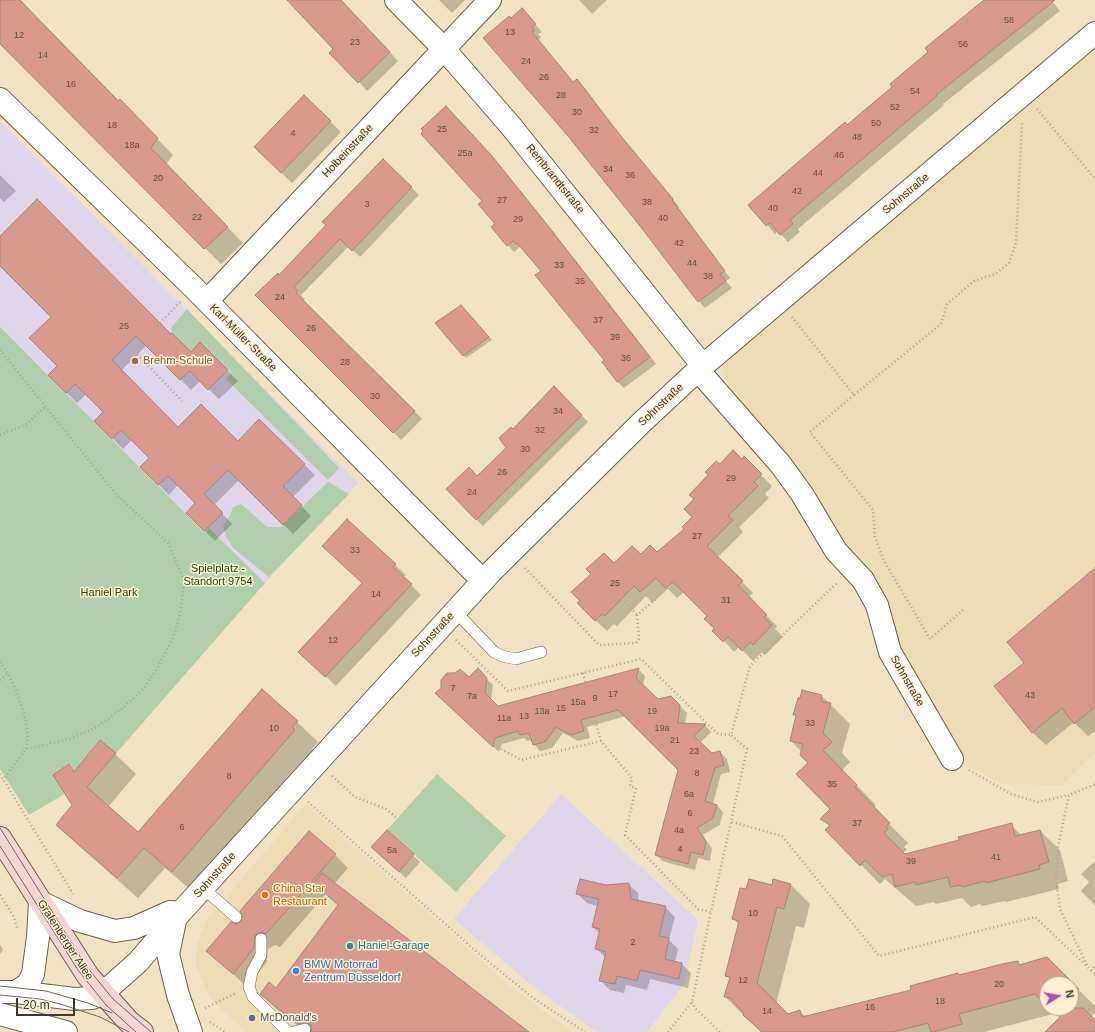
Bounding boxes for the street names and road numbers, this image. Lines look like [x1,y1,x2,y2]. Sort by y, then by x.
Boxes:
street label: Holbeinstraße [320,121,376,181]
street label: Rembrandtstraße [523,142,587,216]
street label: Sohnstraße [880,171,932,217]
street label: Karl-Müller-Straße [207,302,279,374]
street label: Sohnstraße [636,381,686,429]
street label: Sohnstraße [409,610,457,660]
street label: Sohnstraße [887,653,927,709]
street label: Sohnstraße [191,849,239,901]
street label: Grafenberger Allee [34,897,96,983]

